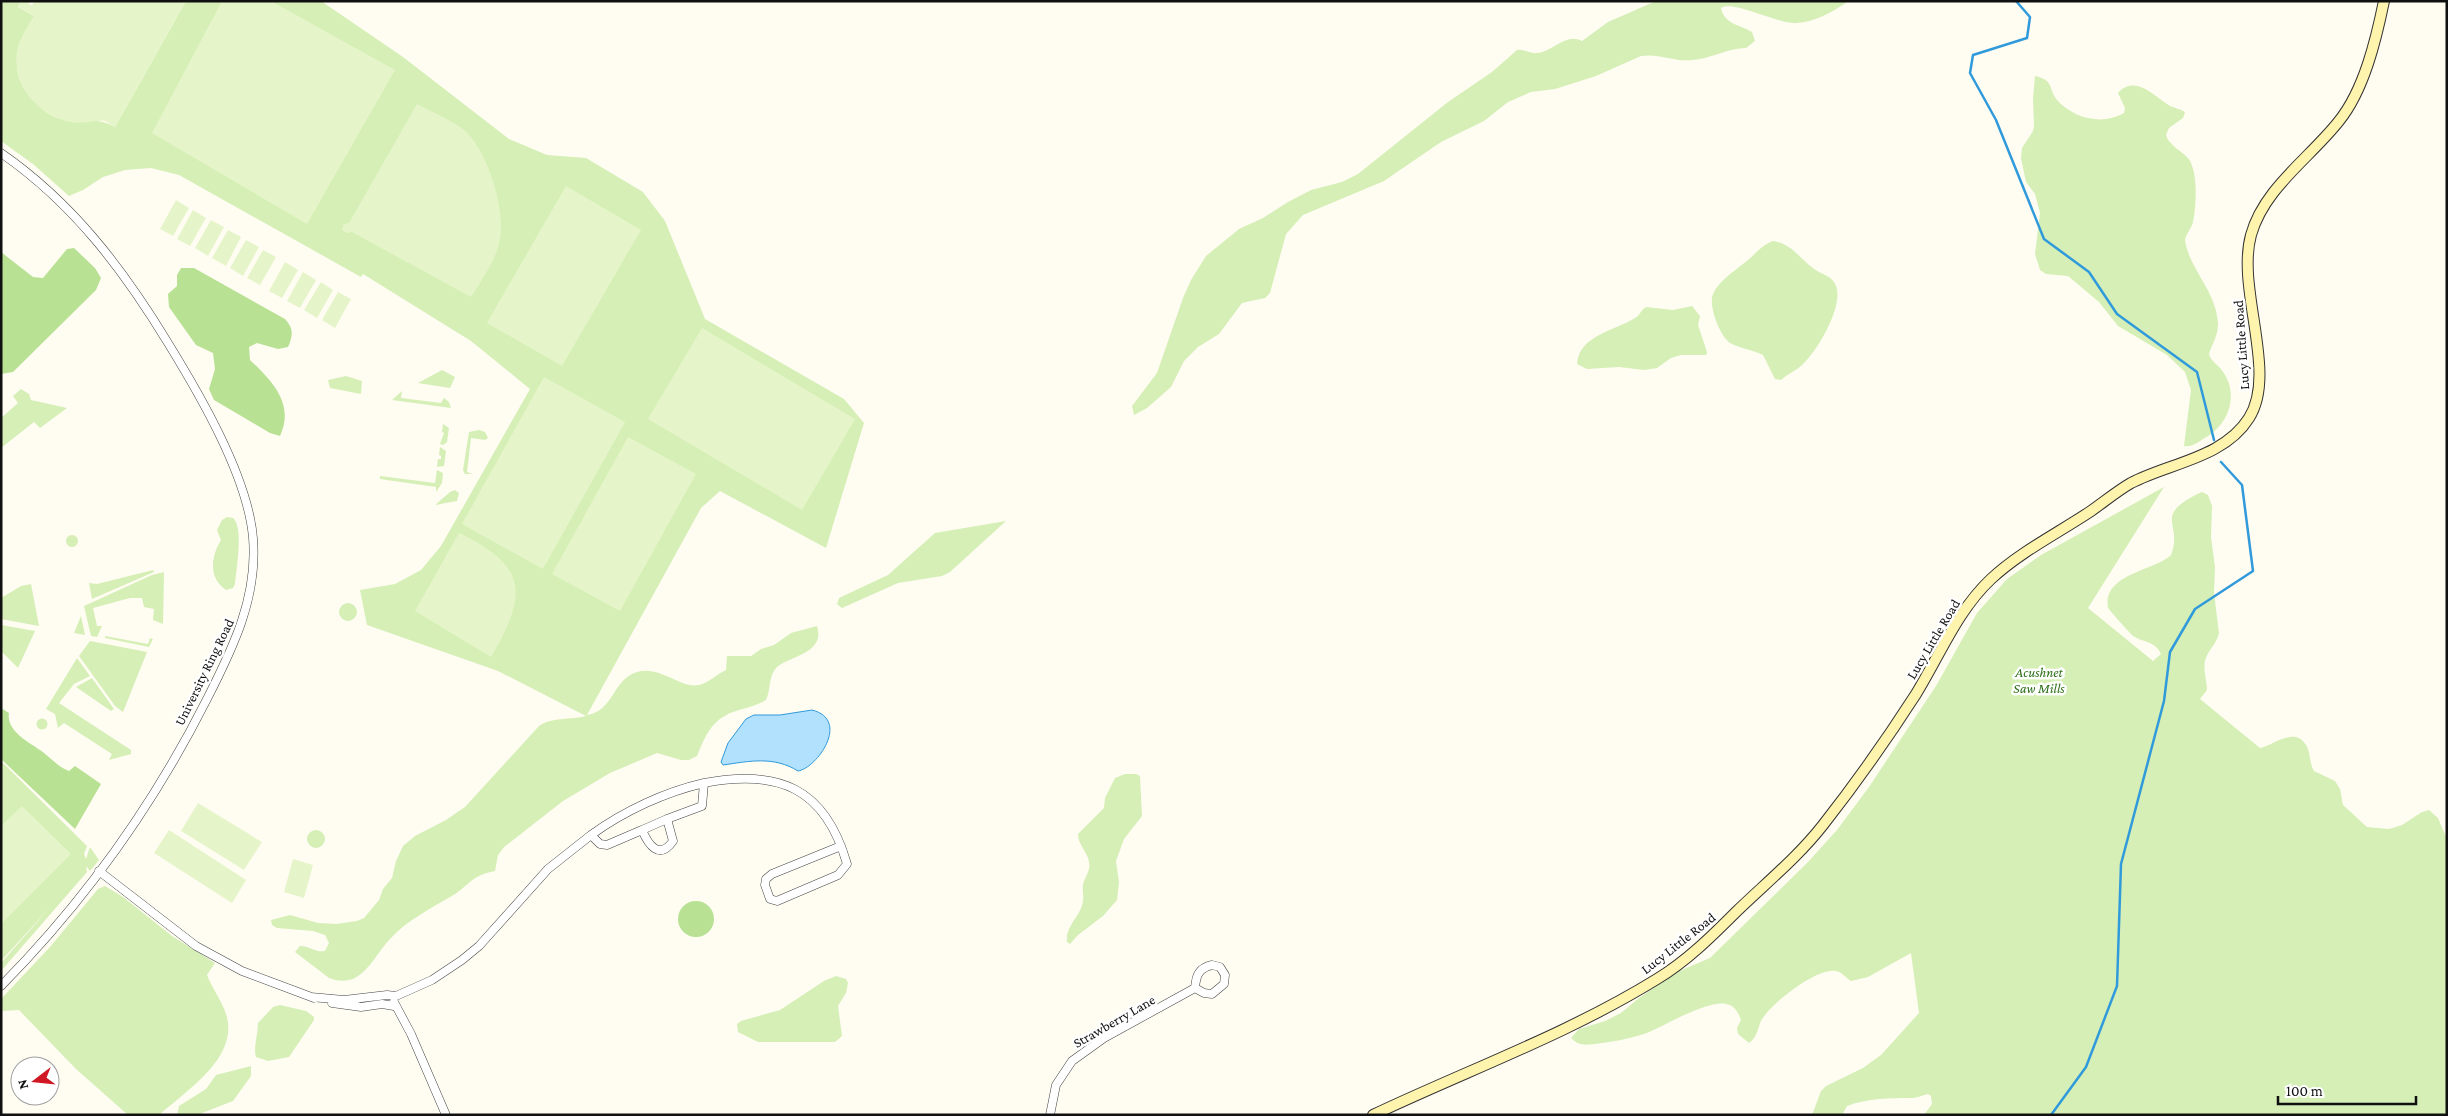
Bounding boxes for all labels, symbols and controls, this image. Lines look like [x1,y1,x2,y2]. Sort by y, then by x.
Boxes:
street label: Lucy Little Road [2230,299,2252,390]
street label: Lucy Little Road [1903,596,1963,682]
street label: University Ring Road [171,615,237,728]
park label: Acushnet Saw Mills [2013,664,2065,696]
street label: Lucy Little Road [1638,909,1719,977]
street label: Strawberry Lane [1070,991,1158,1051]
north arrow [10,1056,60,1106]
scale bar [2278,1074,2416,1106]
text: N [13,1077,32,1091]
text: 100 m [2286,1083,2323,1099]

